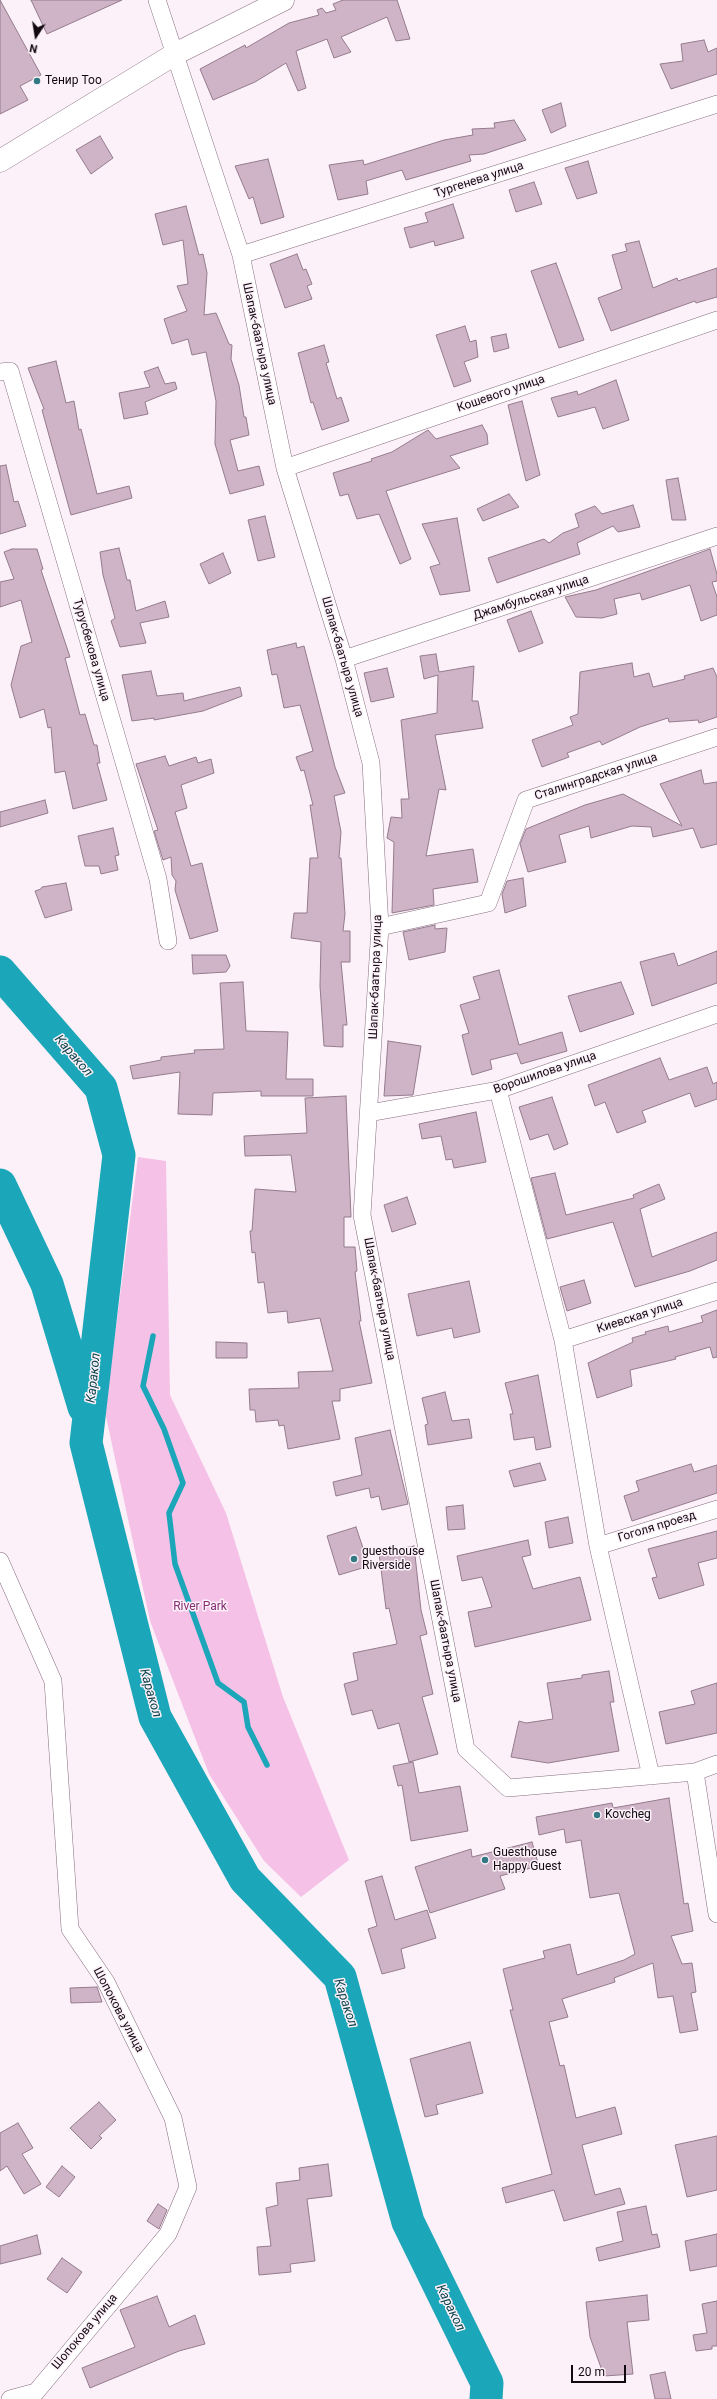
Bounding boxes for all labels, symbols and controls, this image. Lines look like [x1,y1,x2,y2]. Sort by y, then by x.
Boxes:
north arrow [16,16,56,56]
text: N [28,41,39,55]
place label: Тенир Тоо [45,74,102,88]
marker: Тенир Тоо [32,76,42,86]
street label: Тургенева улица [433,159,525,201]
street label: Шапак-баатыра улица [239,281,279,407]
street label: Кошевого улица [455,372,547,416]
street label: Джамбульская улица [471,572,591,624]
street label: Шапак-баатыра улица [318,595,366,719]
street label: Турусбекова улица [69,597,113,703]
street label: Сталинградская улица [533,750,659,804]
street label: Шапак-баатыра улица [367,914,385,1040]
water label: Каракол [51,1032,95,1080]
street label: Ворошилова улица [492,1049,598,1097]
street label: Шапак-баатыра улица [360,1236,398,1362]
street label: Киевская улица [595,1295,685,1337]
water label: Каракол [84,1352,104,1404]
street label: Гоголя проезд [616,1508,698,1546]
place label: guesthouse Riverside [362,1545,424,1573]
marker: guesthouse Riverside [349,1554,359,1564]
street label: Шапак-баатыра улица [426,1578,464,1704]
park label: River Park [173,1600,227,1614]
water label: Каракол [136,1667,164,1719]
place label: Kovcheg [605,1808,651,1822]
marker: Kovcheg [592,1810,602,1820]
place label: Guesthouse Happy Guest [493,1846,561,1874]
marker: Guesthouse Happy Guest [480,1855,490,1865]
street label: Шопокова улица [89,1965,147,2055]
water label: Каракол [330,1977,360,2029]
water label: Каракол [432,2282,468,2334]
street label: Шопокова улица [49,2291,121,2373]
scale bar [573,2357,628,2383]
text: 20 m [578,2365,605,2379]

